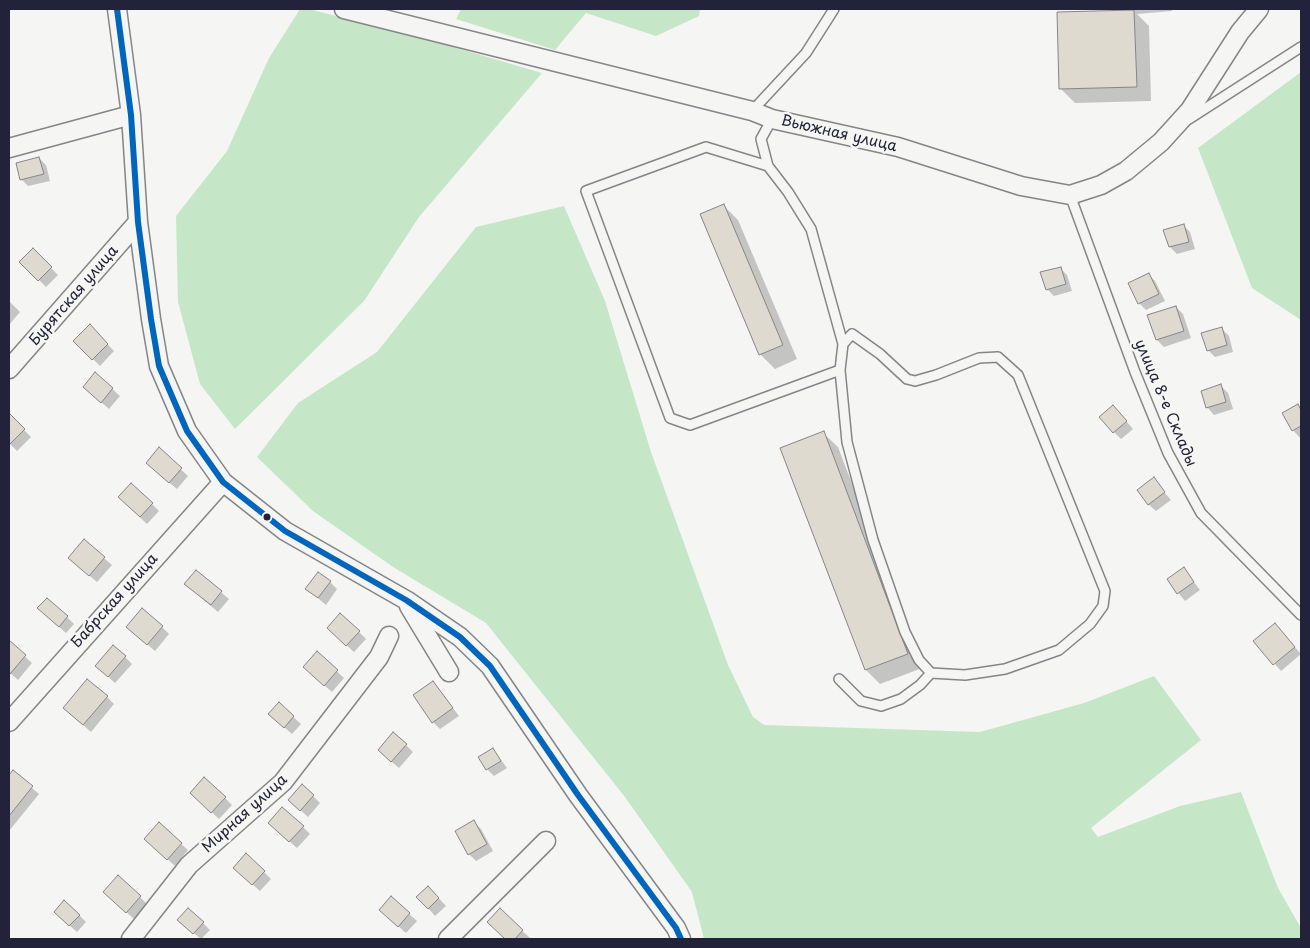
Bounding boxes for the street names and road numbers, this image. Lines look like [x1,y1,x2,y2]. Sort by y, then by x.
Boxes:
street label: Вьюжная улица [779,112,899,156]
street label: Бурятская улица [26,242,122,350]
street label: улица 8-е Склады [1130,337,1200,469]
street label: Бабрская улица [68,550,162,652]
street label: Мирная улица [199,771,291,857]

